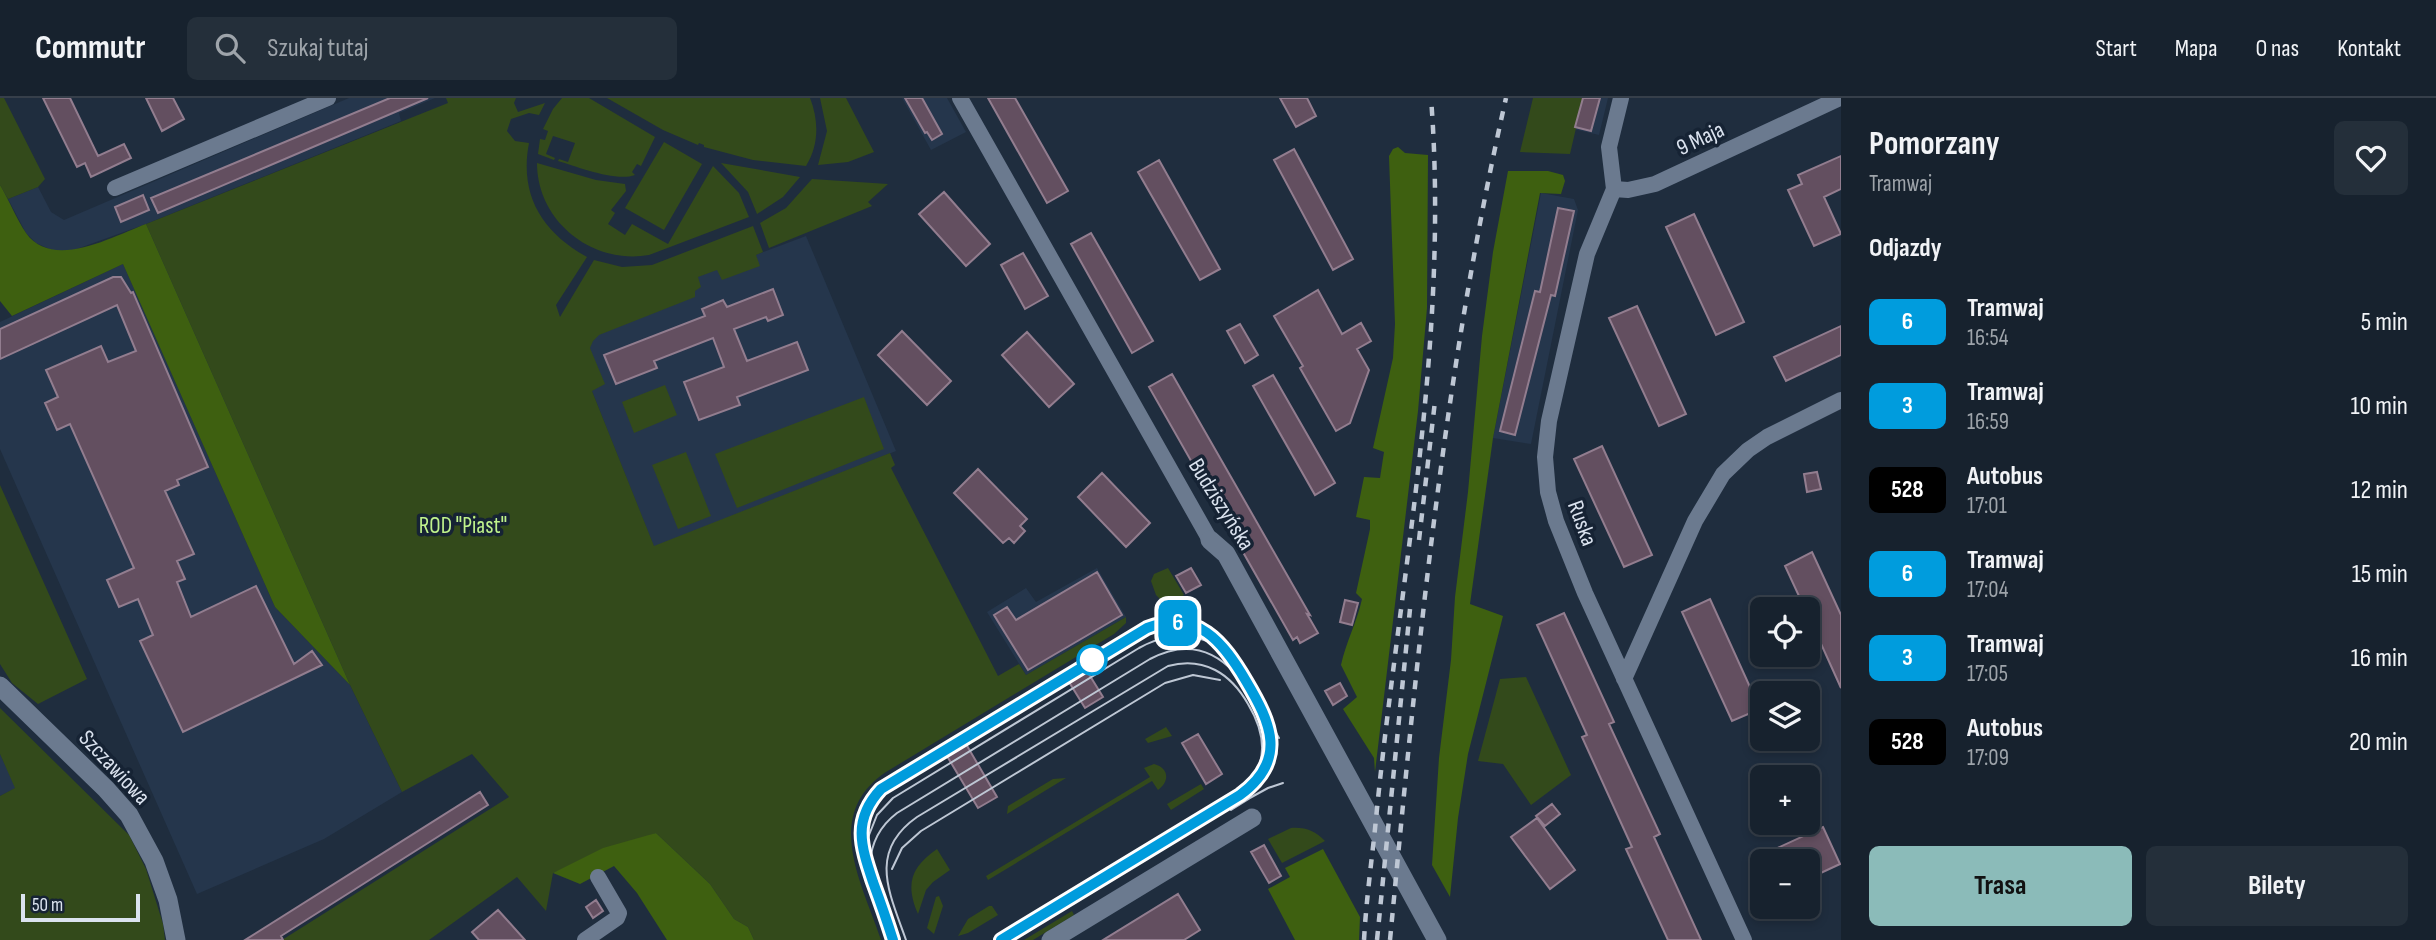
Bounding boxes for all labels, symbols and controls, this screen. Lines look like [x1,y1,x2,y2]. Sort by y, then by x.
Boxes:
search box [187,17,677,80]
text: Commutr [35,28,145,68]
icon: search [211,29,249,67]
text: Szukaj tutaj [267,33,368,64]
text: Start [2096,34,2137,63]
text: Mapa [2175,34,2217,63]
text: O nas [2255,34,2299,63]
text: Kontakt [2337,34,2401,63]
street label: 9 Maja [1672,116,1729,162]
button: heart [2334,121,2408,195]
text: Pomorzany [1869,124,1999,164]
text: Tramwaj [1869,170,1932,198]
text: Odjazdy [1869,233,1941,264]
text: Tramwaj [1967,293,2044,324]
text: 6 [1902,307,1913,336]
text: 5 min [2361,307,2408,338]
text: 16:54 [1967,324,2008,352]
text: Tramwaj [1967,377,2044,408]
text: 3 [1902,391,1913,420]
text: 10 min [2351,391,2408,422]
text: 16:59 [1967,408,2009,436]
street label: Budziszyńska [1182,453,1260,556]
text: Autobus [1967,461,2043,492]
text: 528 [1891,475,1924,504]
text: 12 min [2351,475,2408,506]
text: 17:01 [1967,492,2007,520]
street label: Ruska [1561,497,1603,550]
park label: ROD "Piast" [419,512,507,540]
text: Tramwaj [1967,545,2044,576]
text: 6 [1902,559,1913,588]
text: 15 min [2352,559,2408,590]
text: 17:04 [1967,576,2008,604]
map controls [1750,597,1820,919]
button: locate [1750,597,1820,667]
line badge: 6 [1155,600,1201,646]
text: 6 [1172,608,1184,637]
text: Tramwaj [1967,629,2044,660]
text: 3 [1902,643,1913,672]
text: 16 min [2351,643,2408,674]
unlabelled marker [1077,645,1107,675]
text: 17:05 [1967,660,2008,688]
button: layers [1750,681,1820,751]
text: Autobus [1967,713,2043,744]
street label: Szczawiowa [73,725,156,811]
text: 528 [1891,727,1924,756]
text: 20 min [2349,727,2408,758]
text: 17:09 [1967,744,2009,772]
button: + [1750,765,1820,835]
button: Trasa [1869,846,2132,926]
button: Bilety [2146,846,2408,926]
button: − [1750,849,1820,919]
scale bar [21,891,140,923]
text: 50 m [32,894,63,917]

